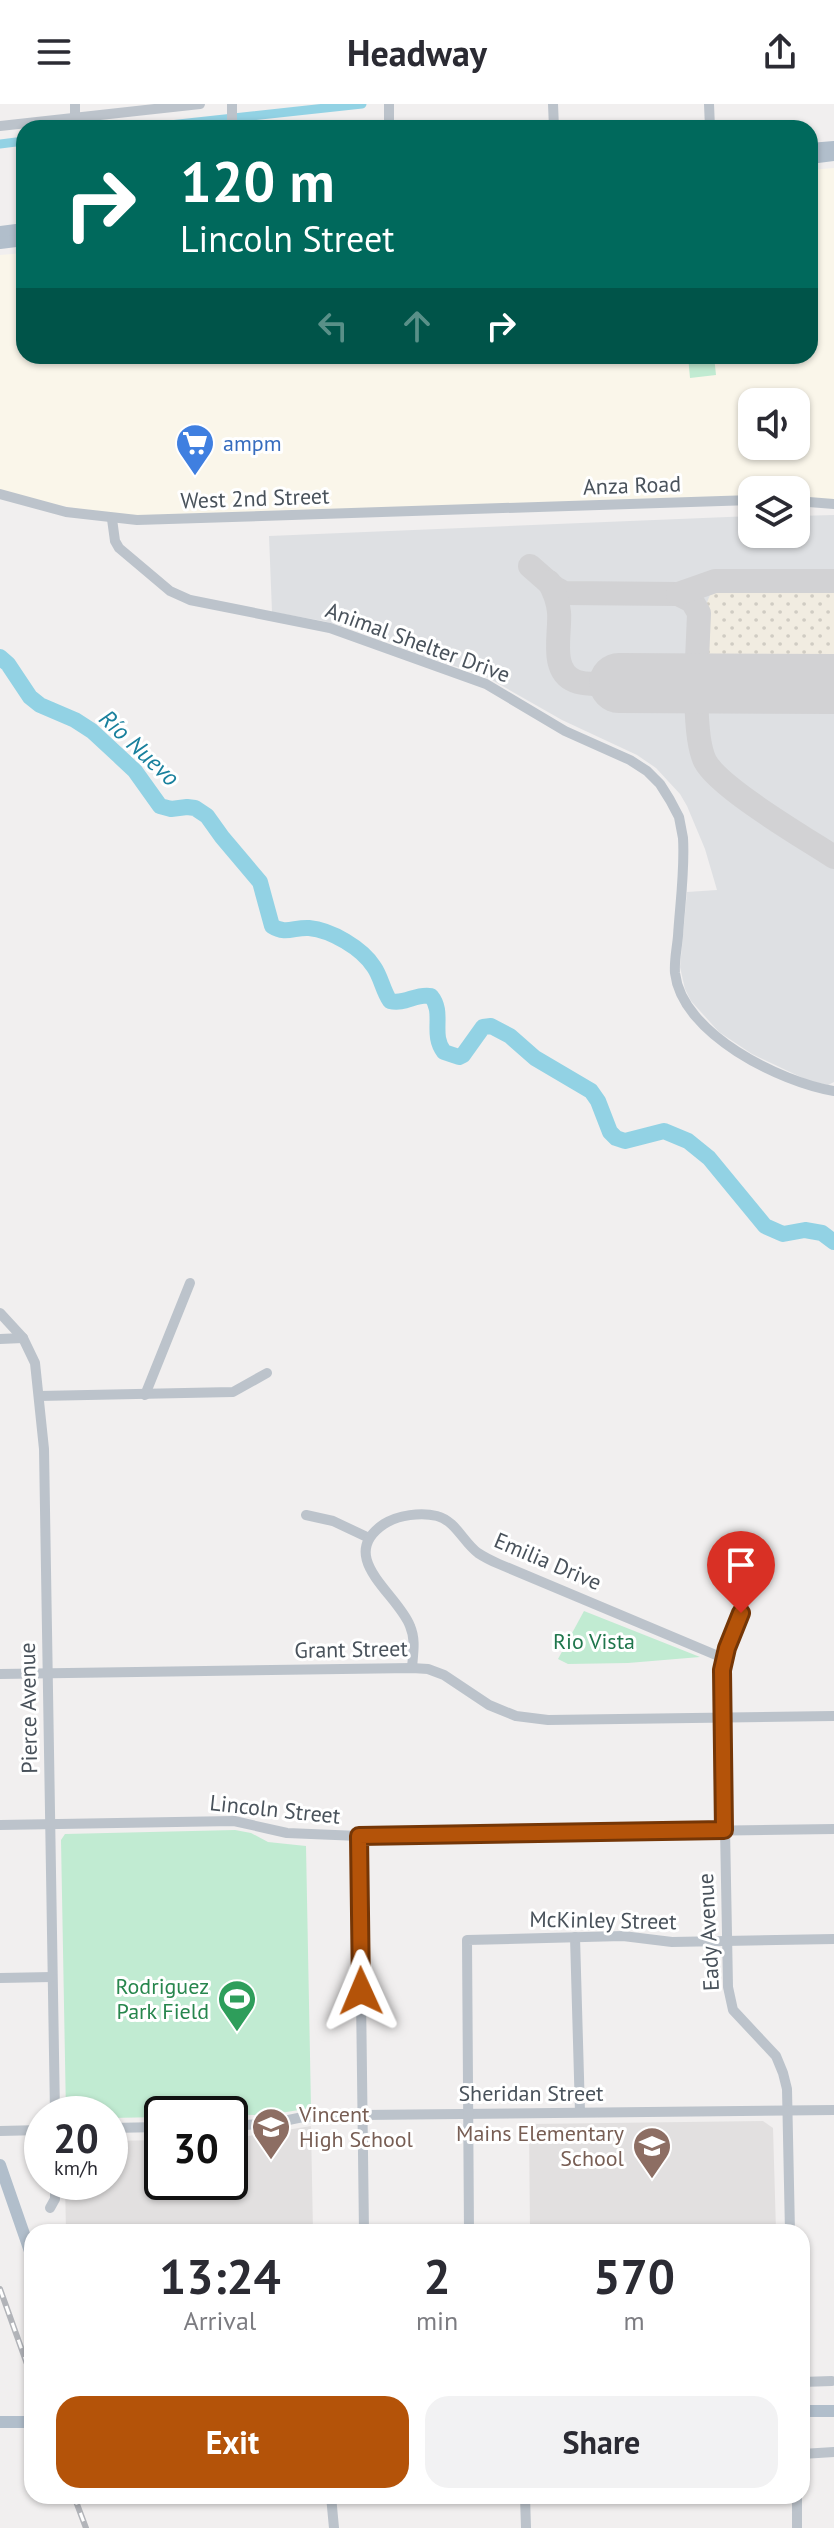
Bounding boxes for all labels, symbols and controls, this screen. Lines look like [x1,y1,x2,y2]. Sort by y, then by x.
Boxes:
text: Headway [347,29,487,76]
icon: menu [32,30,76,74]
icon: share [758,30,802,74]
text: 120 m [180,145,335,217]
icon: right [48,152,152,256]
text: Lincoln Street [180,215,394,262]
icon: left [311,304,355,348]
icon: ahead [395,304,439,348]
icon: right [479,304,523,348]
map controls [738,388,810,548]
button: sound [738,388,810,460]
supermarket icon: ampm [174,422,216,477]
place label: ampm [223,429,282,457]
street label: Anza Road [582,469,682,501]
button: layers [738,476,810,548]
street label: West 2nd Street [180,481,330,515]
street label: Animal Shelter Drive [322,596,514,688]
water label: Río Nuevo [93,703,186,793]
street label: Emilia Drive [490,1526,606,1596]
pin [707,1531,775,1613]
icon: arrive [719,1543,763,1587]
park label: Rio Vista [553,1627,635,1655]
street label: Grant Street [294,1634,408,1664]
street label: Pierce Avenue [13,1642,43,1774]
street label: Lincoln Street [208,1788,342,1830]
street label: Eady Avenue [691,1872,725,1992]
street label: McKinley Street [529,1905,677,1935]
position arrow [319,1949,403,2033]
place label: Rodriguez Park Field [116,1972,209,2025]
sports icon: Rodriguez Park Field [216,1978,258,2033]
street label: Sheridan Street [458,2079,604,2107]
speed limit sign: 30 [144,2096,248,2200]
place label: Vincent High School [298,2100,414,2153]
school or university icon: Vincent High School [250,2106,292,2161]
text: 20 [53,2112,99,2164]
place label: Mains Elementary School [456,2119,625,2172]
school or university icon: Mains Elementary School [631,2125,673,2180]
text: km/h [54,2155,98,2181]
text: 13:24 [159,2245,281,2307]
text: 2 [423,2245,451,2307]
text: 570 [593,2245,675,2307]
text: Arrival [184,2304,256,2337]
text: min [416,2304,458,2337]
text: m [624,2304,645,2337]
button: Exit [56,2396,409,2488]
button: Share [425,2396,778,2488]

